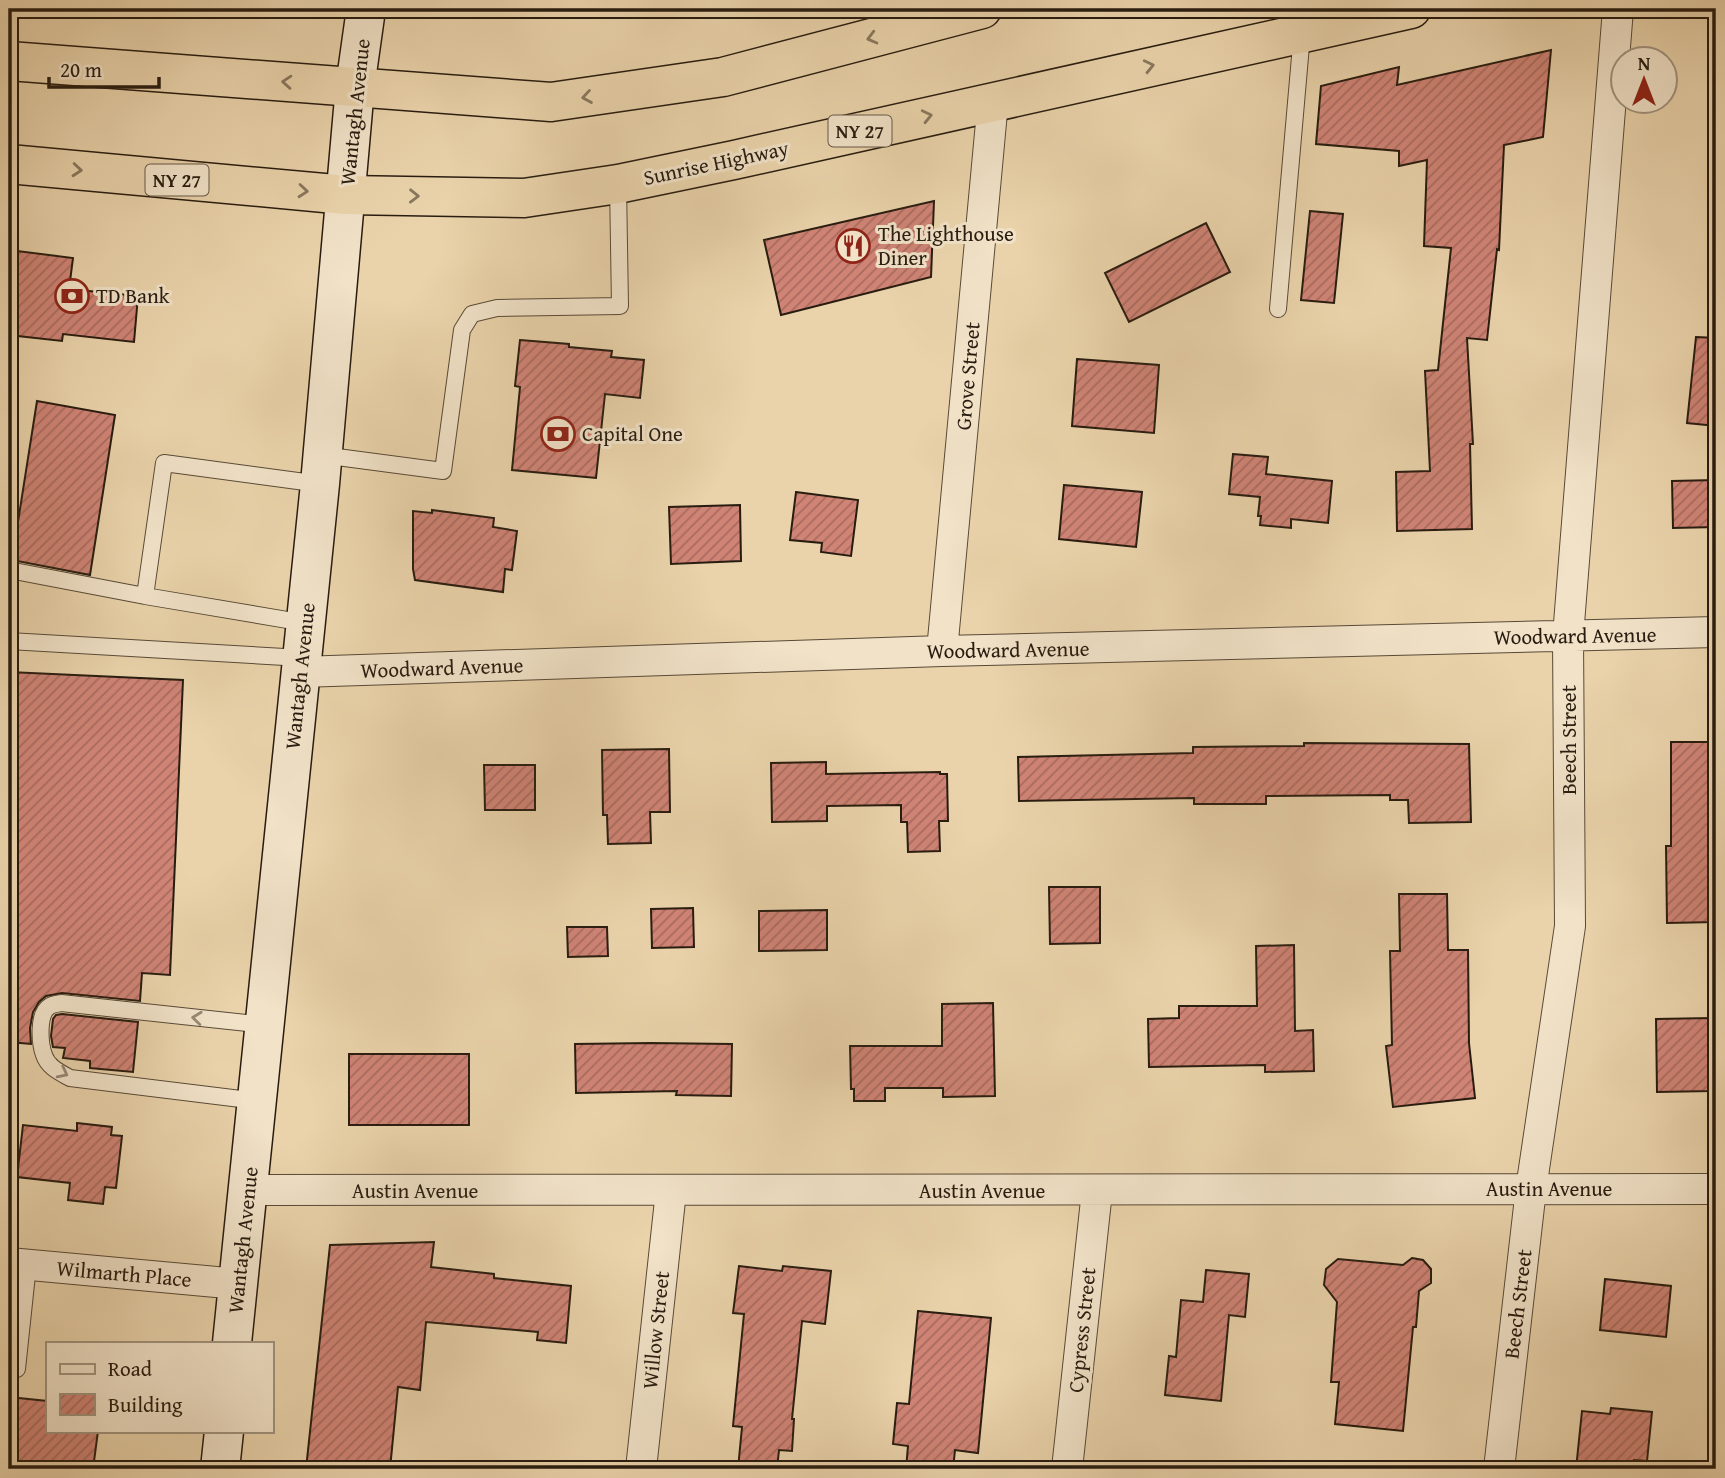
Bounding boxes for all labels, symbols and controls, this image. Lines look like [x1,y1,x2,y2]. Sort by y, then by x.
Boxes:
one-way arrow [866,30,878,44]
street label: Wantagh Avenue [331,37,378,187]
scale bar [49,46,159,90]
north arrow [1610,46,1680,116]
text: N [1638,49,1651,77]
text: 20 m [60,54,102,85]
one-way arrow [1143,60,1155,74]
one-way arrow [281,75,292,90]
one-way arrow [581,89,593,104]
one-way arrow [921,110,933,124]
road number: NY 27 [828,116,892,146]
street label: Sunrise Highway [640,132,792,193]
one-way arrow [72,162,83,177]
road number: NY 27 [146,164,208,196]
one-way arrow [298,183,309,198]
one-way arrow [409,188,420,204]
place label: The Lighthouse Diner [878,218,1014,273]
restaurant icon: The Lighthouse Diner [834,227,872,265]
bank icon: TD Bank [53,277,91,315]
place label: TD Bank [96,280,170,311]
street label: Grove Street [947,320,988,431]
bank icon: Capital One [539,415,577,453]
place label: Capital One [582,418,683,449]
street label: Wantagh Avenue [276,601,323,751]
street label: Woodward Avenue [1493,619,1657,652]
street label: Woodward Avenue [926,633,1090,666]
street label: Woodward Avenue [360,649,524,686]
street label: Beech Street [1553,684,1584,795]
one-way arrow [191,1011,202,1026]
one-way arrow [55,1064,68,1078]
street label: Wantagh Avenue [219,1165,266,1315]
street label: Austin Avenue [1486,1173,1612,1204]
street label: Austin Avenue [352,1175,478,1206]
street label: Austin Avenue [919,1175,1045,1206]
street label: Beech Street [1495,1247,1540,1360]
street label: Wilmarth Place [55,1252,193,1295]
street label: Cypress Street [1060,1265,1104,1394]
street label: Willow Street [634,1269,677,1391]
legend [46,1342,273,1432]
text: Road [108,1353,153,1384]
text: Building [108,1389,183,1420]

